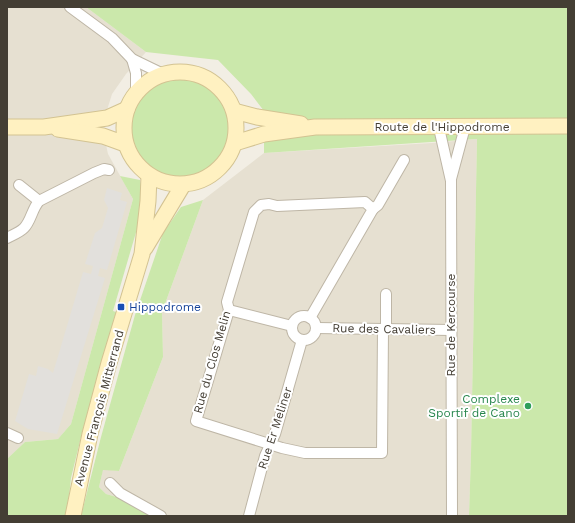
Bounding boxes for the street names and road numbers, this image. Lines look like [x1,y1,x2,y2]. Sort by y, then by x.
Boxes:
street label: Route de l'Hippodrome [374,120,510,134]
street label: Rue de Kercourse [444,273,458,377]
street label: Rue du Clos Melin [191,309,233,415]
street label: Rue des Cavaliers [332,321,436,337]
street label: Avenue François Mitterrand [71,328,127,488]
street label: Rue Er Meliner [255,385,295,471]

